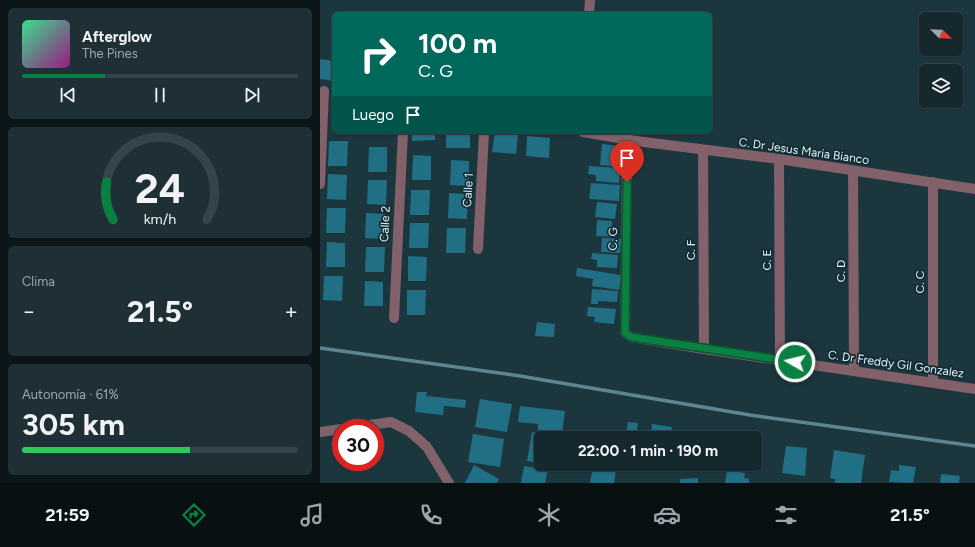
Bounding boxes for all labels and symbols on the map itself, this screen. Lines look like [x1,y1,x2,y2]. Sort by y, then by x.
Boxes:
north arrow [919,12,963,56]
street label: C. Dr Jesus Maria Bianco [738,135,870,167]
pin [610,141,644,182]
street label: Calle 1 [460,172,476,208]
street label: Calle 2 [377,206,393,242]
street label: C. G [606,227,620,251]
street label: C. F [684,239,698,260]
street label: C. E [760,249,774,271]
street label: C. D [834,260,848,282]
street label: C. C [913,270,927,293]
position arrow [774,341,816,383]
street label: C. Dr Freddy Gil Gonzalez [827,348,965,380]
speed limit sign: 30 [332,419,384,471]

